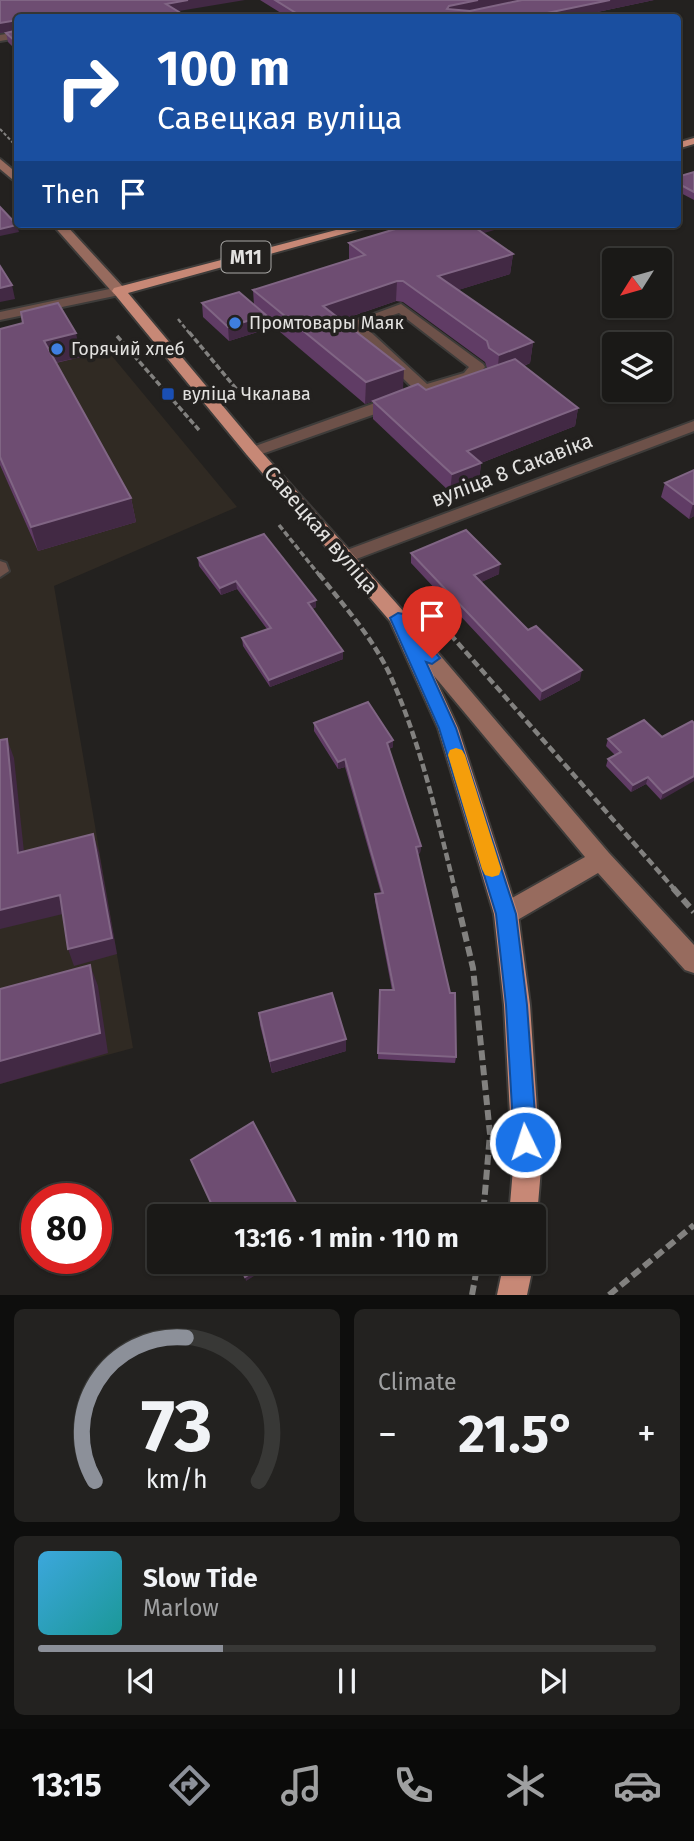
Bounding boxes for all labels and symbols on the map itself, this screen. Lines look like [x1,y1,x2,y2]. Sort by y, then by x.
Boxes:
road number: М11 [222,242,270,272]
north arrow [602,248,672,318]
place label: Промтовары Маяк [249,312,404,334]
marker: Промтовары Маяк [227,315,243,331]
place label: Горячий хлеб [71,338,185,360]
marker: Горячий хлеб [49,341,65,357]
place label: вуліца Чкалава [182,383,311,405]
marker: вуліца Чкалава [160,386,176,402]
street label: вуліца 8 Сакавіка [428,427,596,513]
street label: Савецкая вуліца [258,461,384,599]
pin [402,586,462,658]
position arrow [488,1105,562,1179]
speed limit sign: 80 [21,1183,112,1274]

